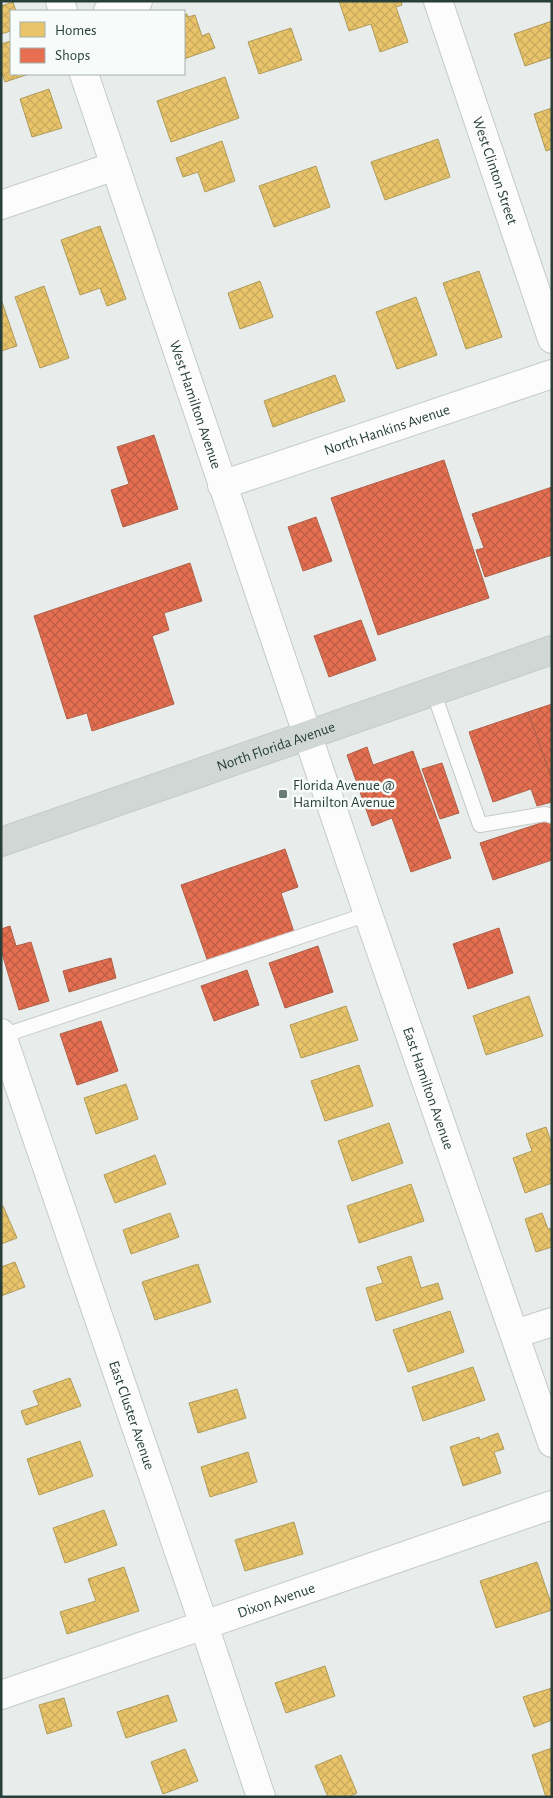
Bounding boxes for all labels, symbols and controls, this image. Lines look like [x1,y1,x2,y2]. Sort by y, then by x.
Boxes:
legend [10,10,185,75]
text: Homes [55,23,97,38]
text: Shops [55,48,90,63]
street label: West Clinton Street [470,115,520,227]
street label: West Hamilton Avenue [167,339,224,471]
street label: North Hankins Avenue [322,401,452,458]
street label: North Florida Avenue [215,719,337,774]
place label: Florida Avenue @ Hamilton Avenue [293,778,395,810]
marker: Florida Avenue @ Hamilton Avenue [277,788,289,800]
street label: East Hamilton Avenue [400,1025,457,1151]
street label: East Cluster Avenue [106,1359,158,1472]
street label: Dixon Avenue [235,1580,317,1620]

